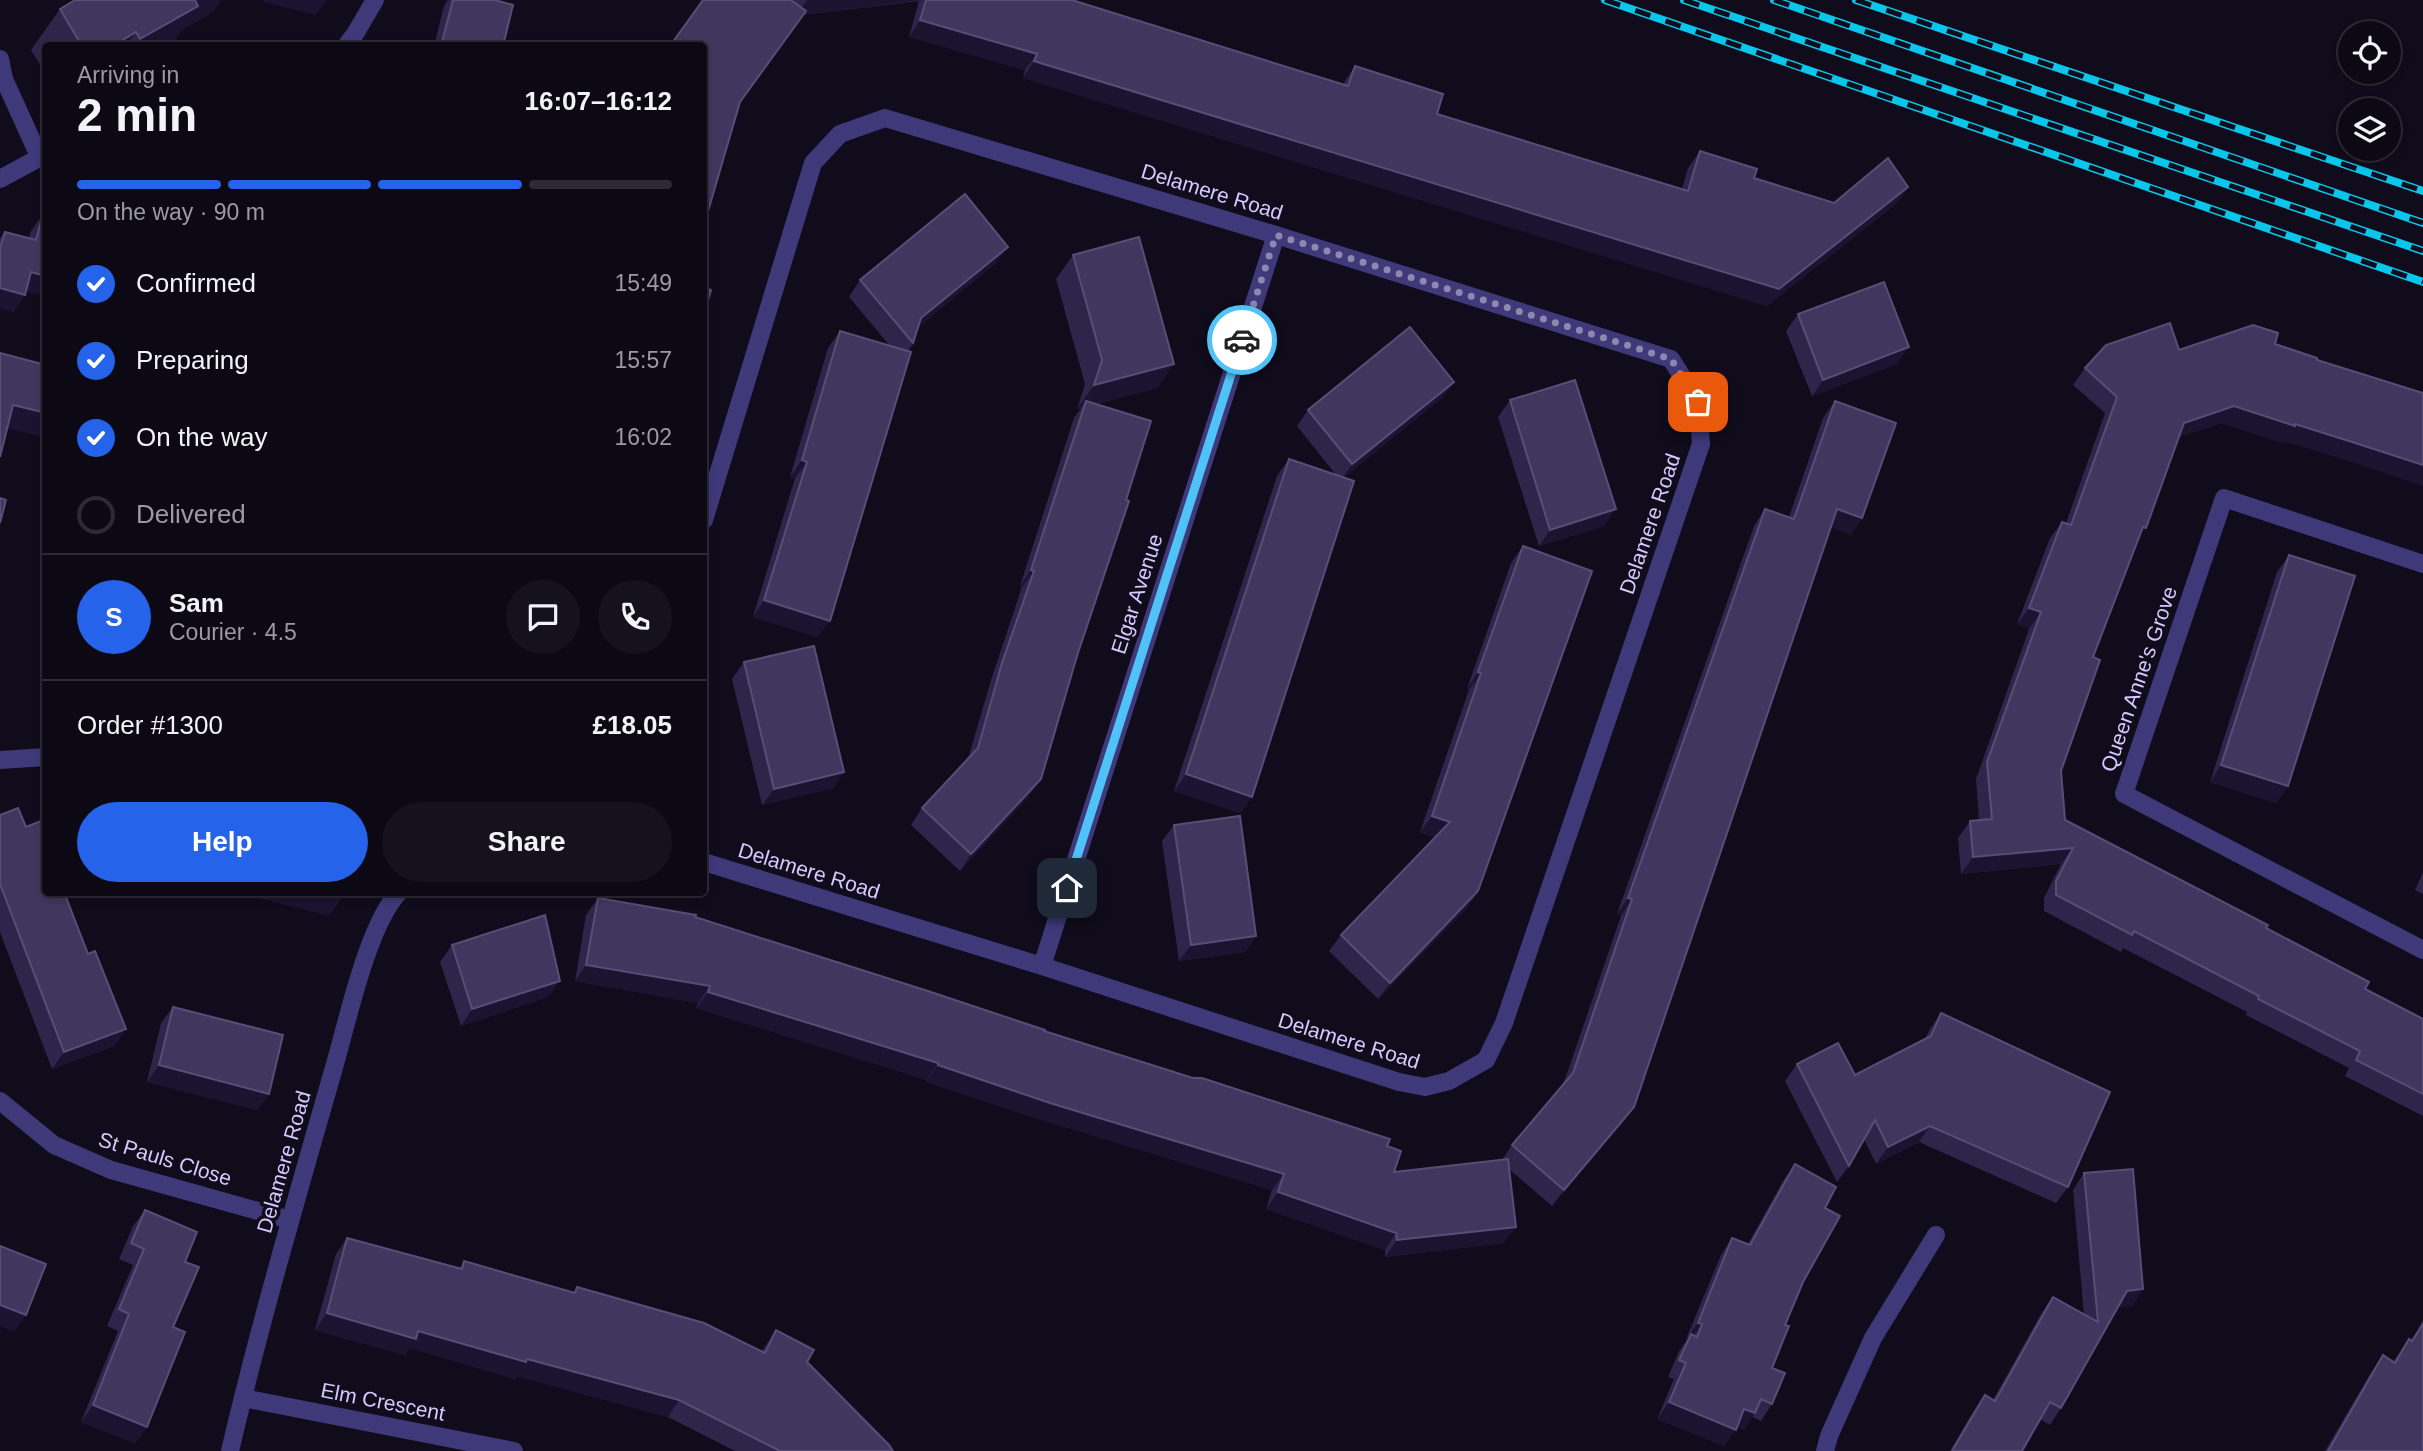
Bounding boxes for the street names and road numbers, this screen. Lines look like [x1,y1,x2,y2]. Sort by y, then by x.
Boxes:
street label: Delamere Road [1138,159,1286,224]
street label: Delamere Road [1615,451,1684,597]
street label: Elgar Avenue [1106,531,1167,657]
street label: Queen Anne's Grove [2096,583,2181,774]
street label: Delamere Road [735,838,883,903]
street label: Delamere Road [1275,1008,1423,1073]
street label: Delamere Road [252,1088,315,1236]
street label: St Pauls Close [96,1127,234,1190]
street label: Elm Crescent [319,1378,447,1425]

